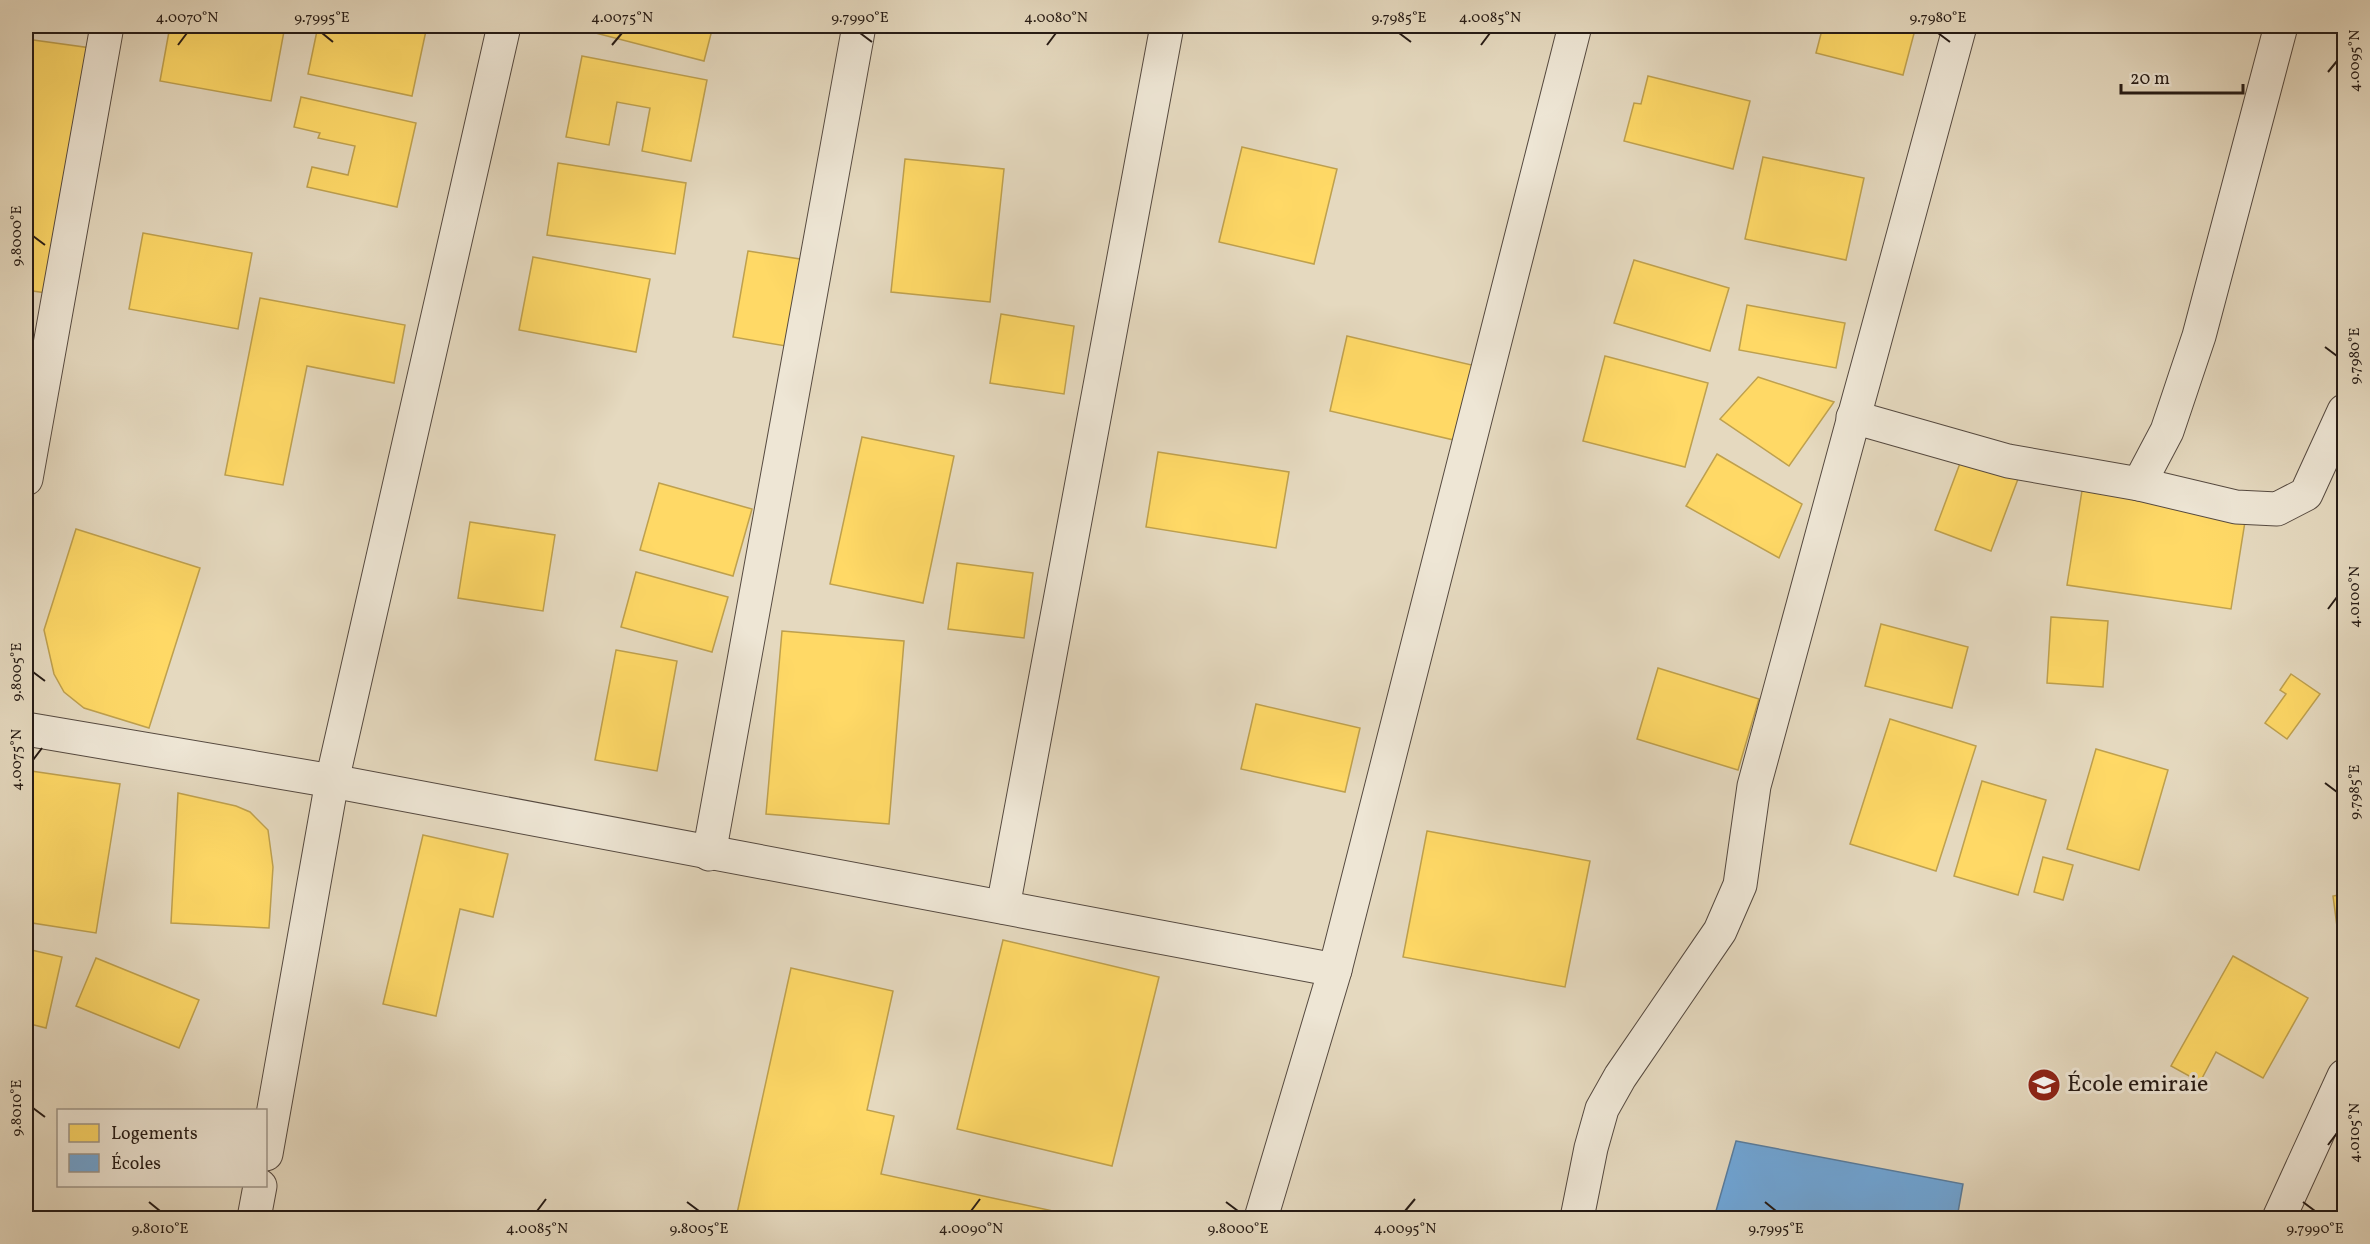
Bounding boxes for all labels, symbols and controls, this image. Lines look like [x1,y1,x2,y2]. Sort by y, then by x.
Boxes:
text: 4.0070°N [156,8,218,29]
text: 9.7995°E [294,8,350,29]
text: 4.0075°N [591,8,653,29]
text: 9.7990°E [831,8,889,29]
text: 4.0080°N [1024,8,1088,29]
text: 9.7985°E [1371,8,1427,29]
text: 4.0085°N [1459,8,1521,29]
text: 9.7980°E [1910,8,1966,29]
text: 4.0095°N [2345,30,2366,92]
scale bar [2121,57,2242,95]
text: 20 m [2130,67,2170,92]
text: 9.8000°E [7,206,28,266]
text: 9.7980°E [2345,328,2366,384]
text: 4.0100°N [2345,566,2366,628]
text: 9.8005°E [7,643,28,701]
text: 4.0075°N [7,729,28,791]
text: 9.7985°E [2345,764,2366,820]
school or university icon: École emiraie [2026,1067,2062,1103]
place label: École emiraie [2067,1068,2208,1102]
text: 9.8010°E [7,1079,28,1137]
text: 4.0105°N [2345,1103,2366,1163]
legend [57,1109,267,1187]
text: Logements [111,1122,198,1147]
text: Écoles [111,1152,161,1177]
text: 9.8010°E [131,1219,189,1240]
text: 4.0085°N [506,1219,568,1240]
text: 9.8005°E [670,1219,728,1240]
text: 4.0090°N [939,1219,1003,1240]
text: 9.8000°E [1208,1219,1268,1240]
text: 4.0095°N [1374,1219,1436,1240]
text: 9.7995°E [1748,1219,1804,1240]
text: 9.7990°E [2286,1219,2344,1240]

